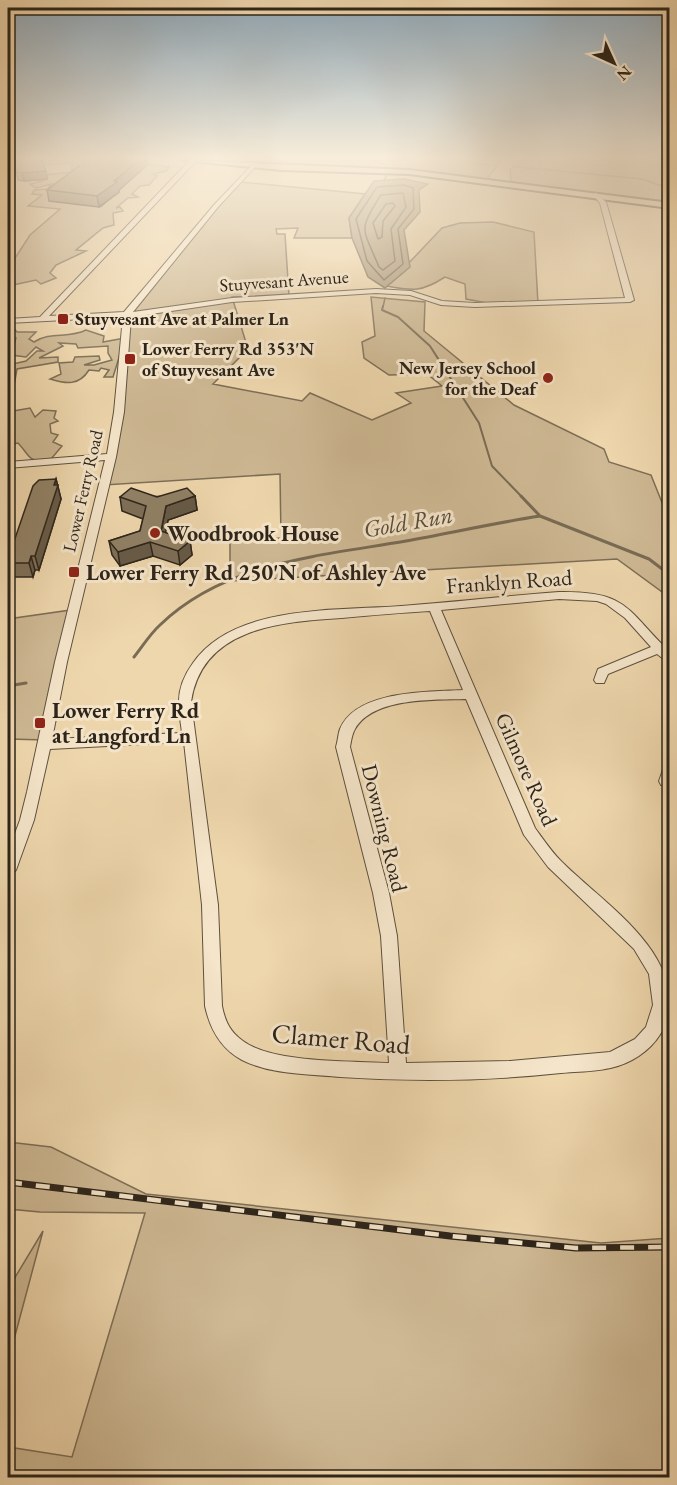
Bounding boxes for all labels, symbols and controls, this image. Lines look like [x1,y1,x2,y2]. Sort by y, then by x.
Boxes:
north arrow [584,33,644,93]
text: N [612,61,636,85]
street label: Stuyvesant Avenue [219,265,349,296]
place label: Stuyvesant Ave at Palmer Ln [75,307,289,330]
marker: Stuyvesant Ave at Palmer Ln [56,312,70,326]
place label: Lower Ferry Rd 353'N of Stuyvesant Ave [142,337,314,381]
marker: Lower Ferry Rd 353'N of Stuyvesant Ave [123,352,137,366]
place label: New Jersey School for the Deaf [399,356,539,400]
marker: New Jersey School for the Deaf [541,371,555,385]
street label: Lower Ferry Road [57,427,108,554]
water label: Gold Run [361,498,455,545]
place label: Woodbrook House [167,519,339,548]
marker: Woodbrook House [148,526,162,540]
place label: Lower Ferry Rd 250'N of Ashley Ave [86,558,426,587]
street label: Franklyn Road [445,563,574,600]
marker: Lower Ferry Rd 250'N of Ashley Ave [67,565,81,579]
place label: Lower Ferry Rd at Langford Ln [52,696,199,750]
street label: Gilmore Road [489,708,565,831]
marker: Lower Ferry Rd at Langford Ln [33,716,47,730]
street label: Downing Road [355,761,415,896]
street label: Clamer Road [270,1015,412,1062]

